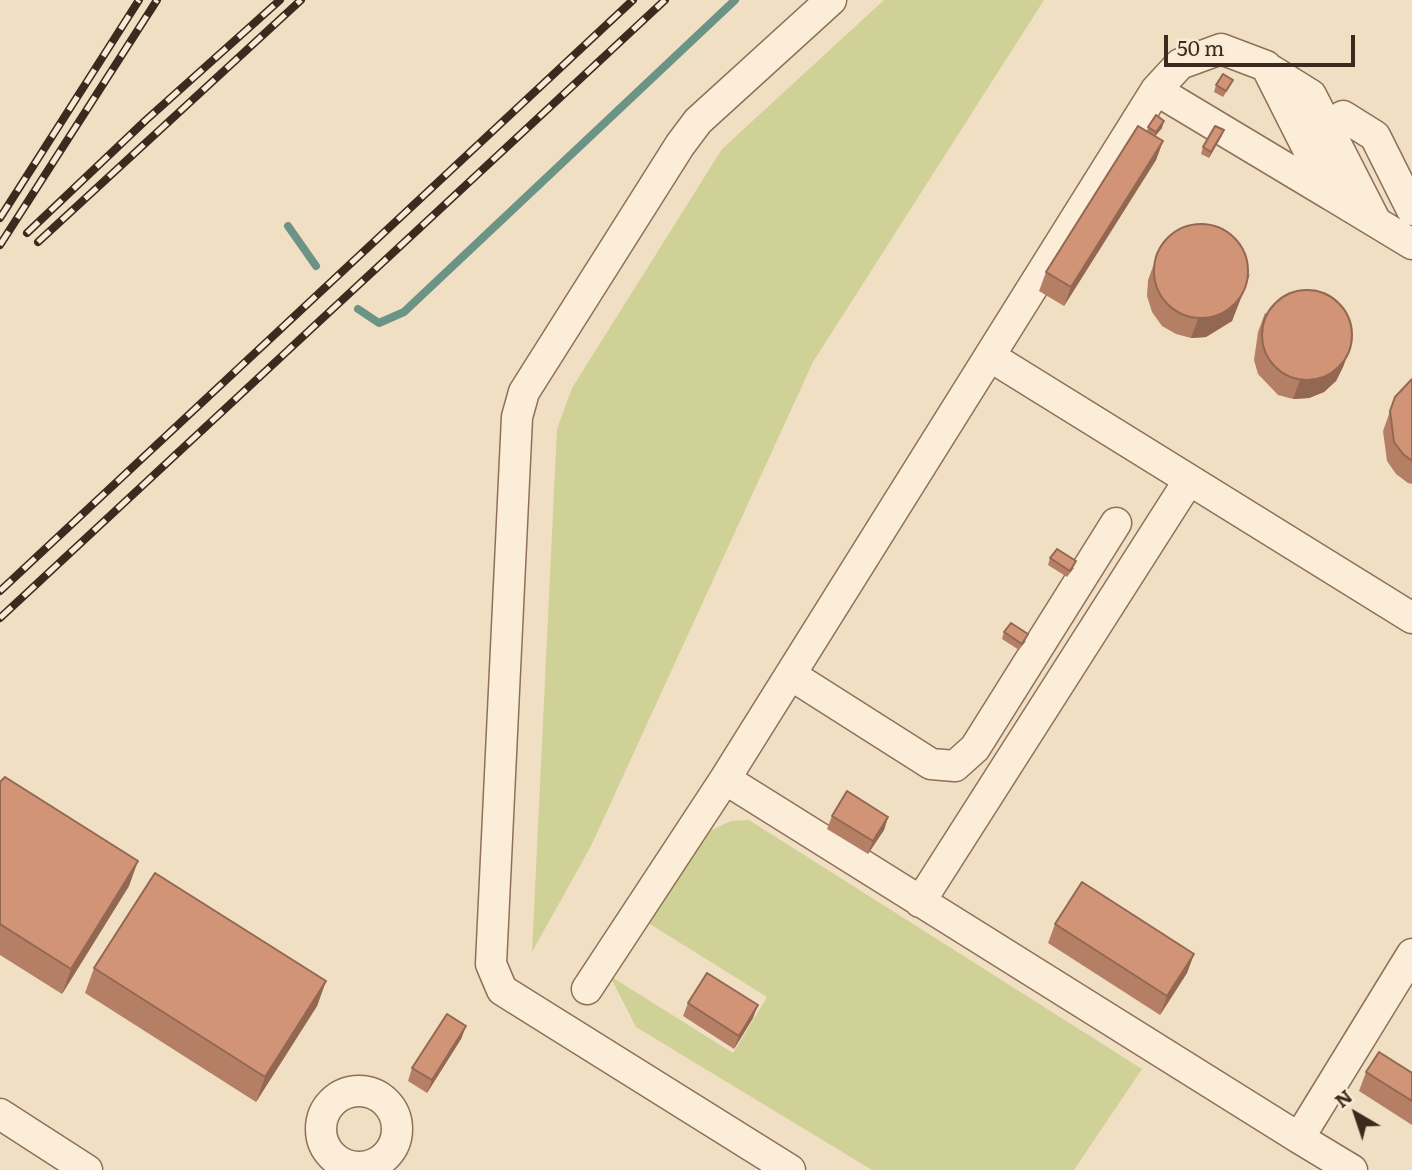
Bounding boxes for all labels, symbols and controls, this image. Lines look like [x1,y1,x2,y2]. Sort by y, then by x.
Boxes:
scale bar [1167,21,1358,65]
text: 50 m [1177,31,1224,62]
north arrow [1321,1079,1391,1149]
text: N [1328,1082,1358,1114]

